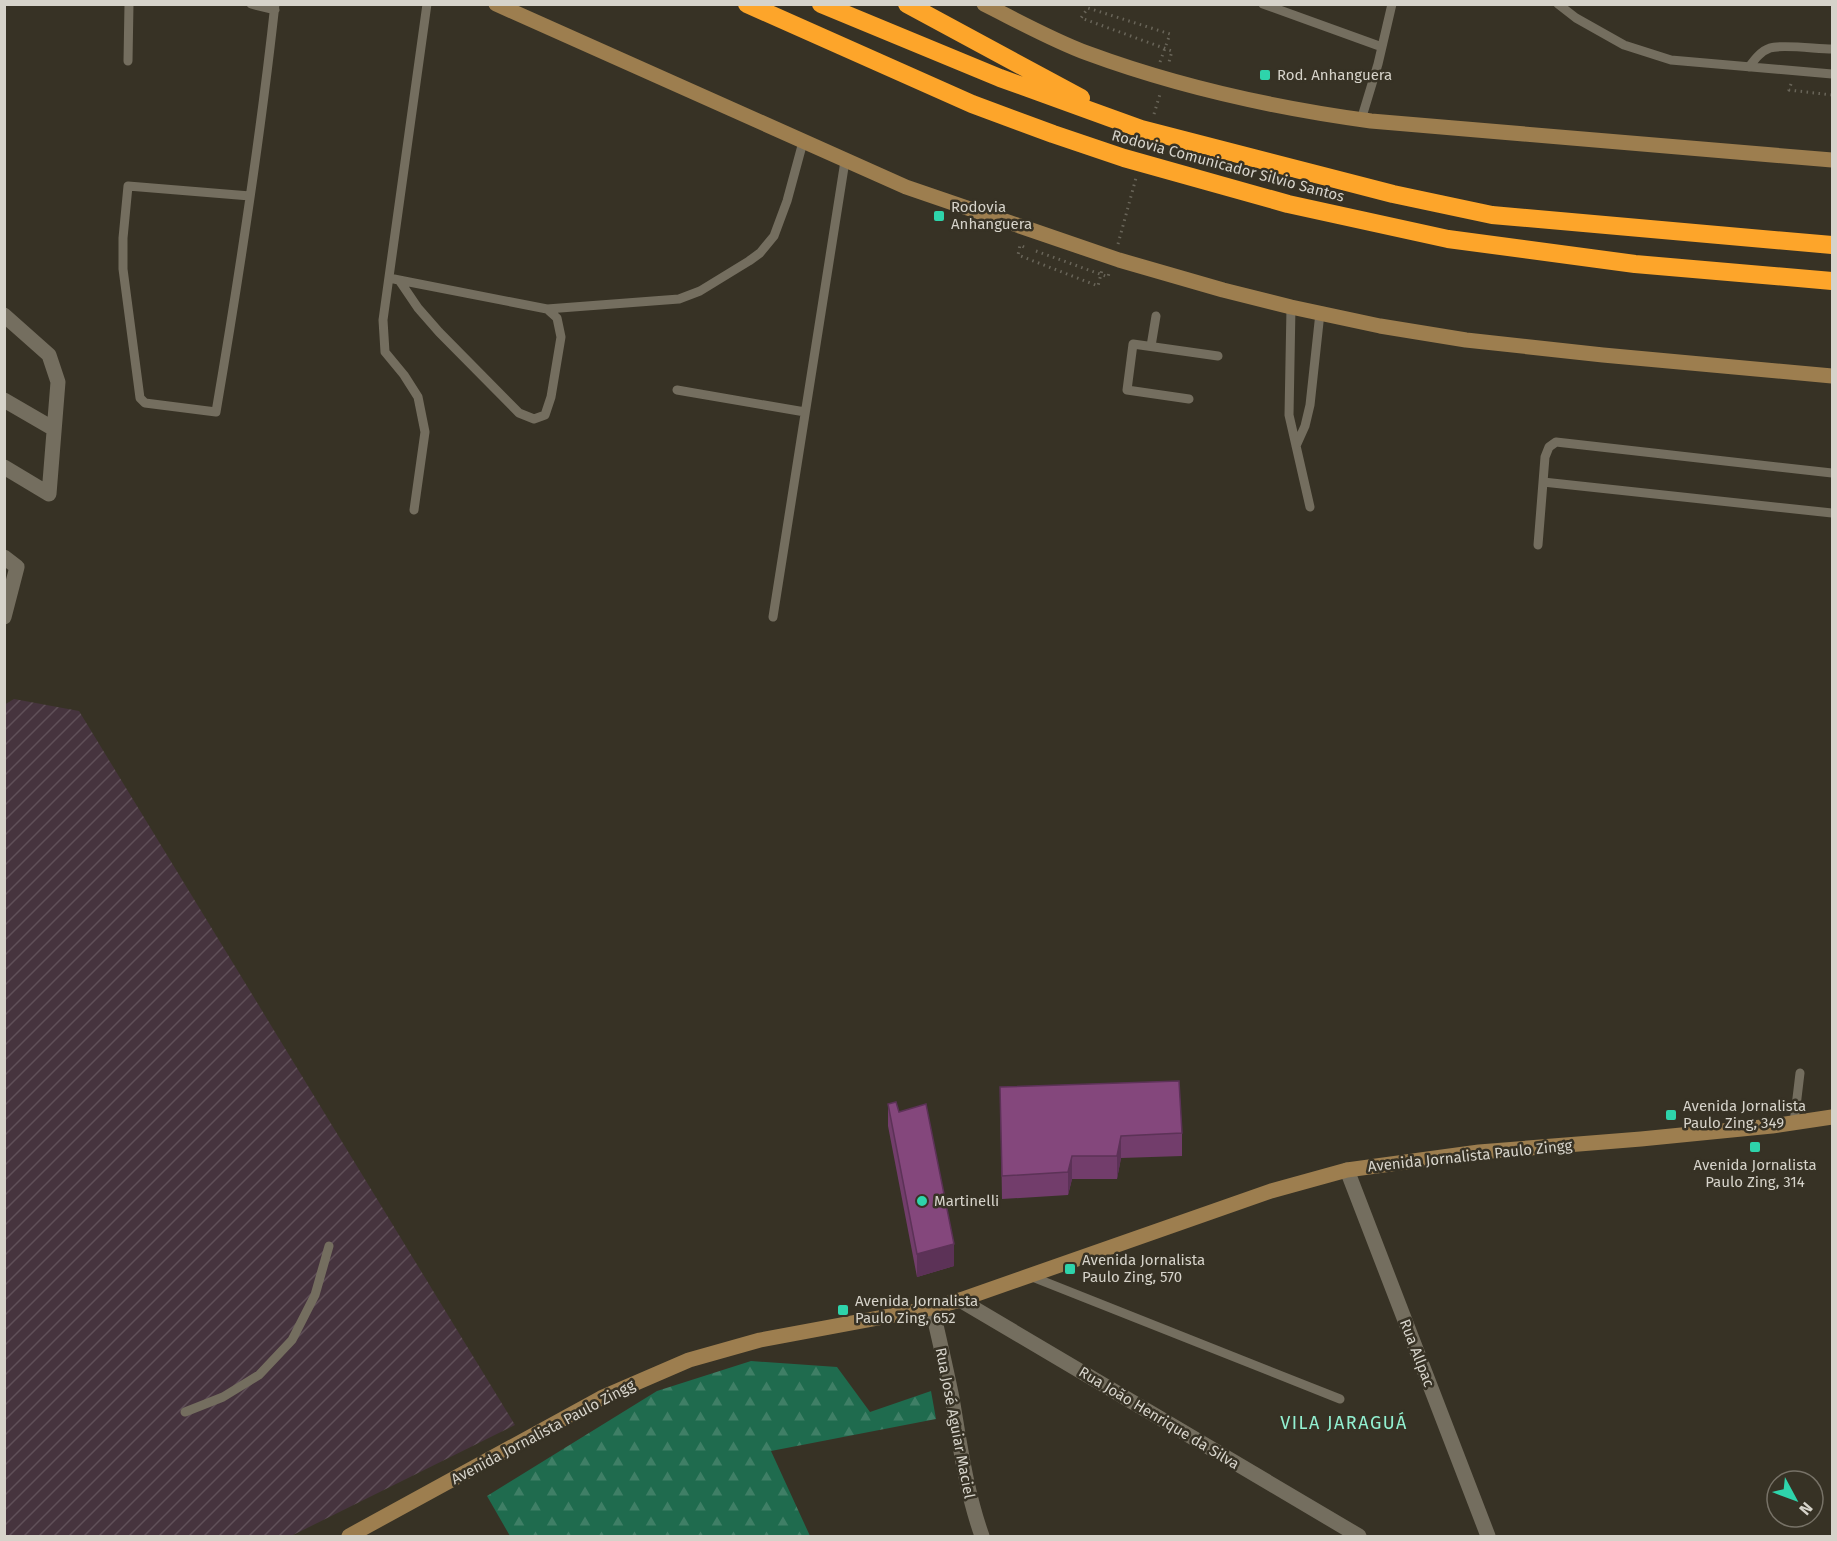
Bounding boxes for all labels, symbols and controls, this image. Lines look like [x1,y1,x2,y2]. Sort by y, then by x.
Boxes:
place label: Rod. Anhanguera [1277,66,1392,84]
marker: Rod. Anhanguera [1258,68,1272,82]
street label: Rodovia Comunicador Silvio Santos [1110,126,1346,206]
place label: Rodovia Anhanguera [951,198,1032,233]
marker: Rodovia Anhanguera [932,209,946,223]
place label: Avenida Jornalista Paulo Zing, 349 [1683,1097,1806,1132]
marker: Avenida Jornalista Paulo Zing, 349 [1664,1108,1678,1122]
street label: Avenida Jornalista Paulo Zingg [1367,1136,1573,1176]
marker: Avenida Jornalista Paulo Zing, 314 [1748,1140,1762,1154]
place label: Avenida Jornalista Paulo Zing, 314 [1693,1156,1817,1191]
place label: Martinelli [934,1192,999,1210]
marker: Martinelli [915,1194,929,1208]
place label: Avenida Jornalista Paulo Zing, 570 [1082,1251,1205,1286]
marker: Avenida Jornalista Paulo Zing, 570 [1063,1262,1077,1276]
place label: Avenida Jornalista Paulo Zing, 652 [855,1292,978,1327]
marker: Avenida Jornalista Paulo Zing, 652 [836,1303,850,1317]
street label: Rua Allpac [1396,1316,1438,1390]
street label: Rua José Aguiar Maciel [932,1346,979,1501]
street label: Rua João Henrique da Silva [1075,1363,1243,1473]
street label: Avenida Jornalista Paulo Zingg [448,1376,638,1488]
district label: VILA JARAGUÁ [1280,1411,1408,1434]
north arrow [1765,1469,1825,1529]
text: N [1795,1498,1817,1519]

